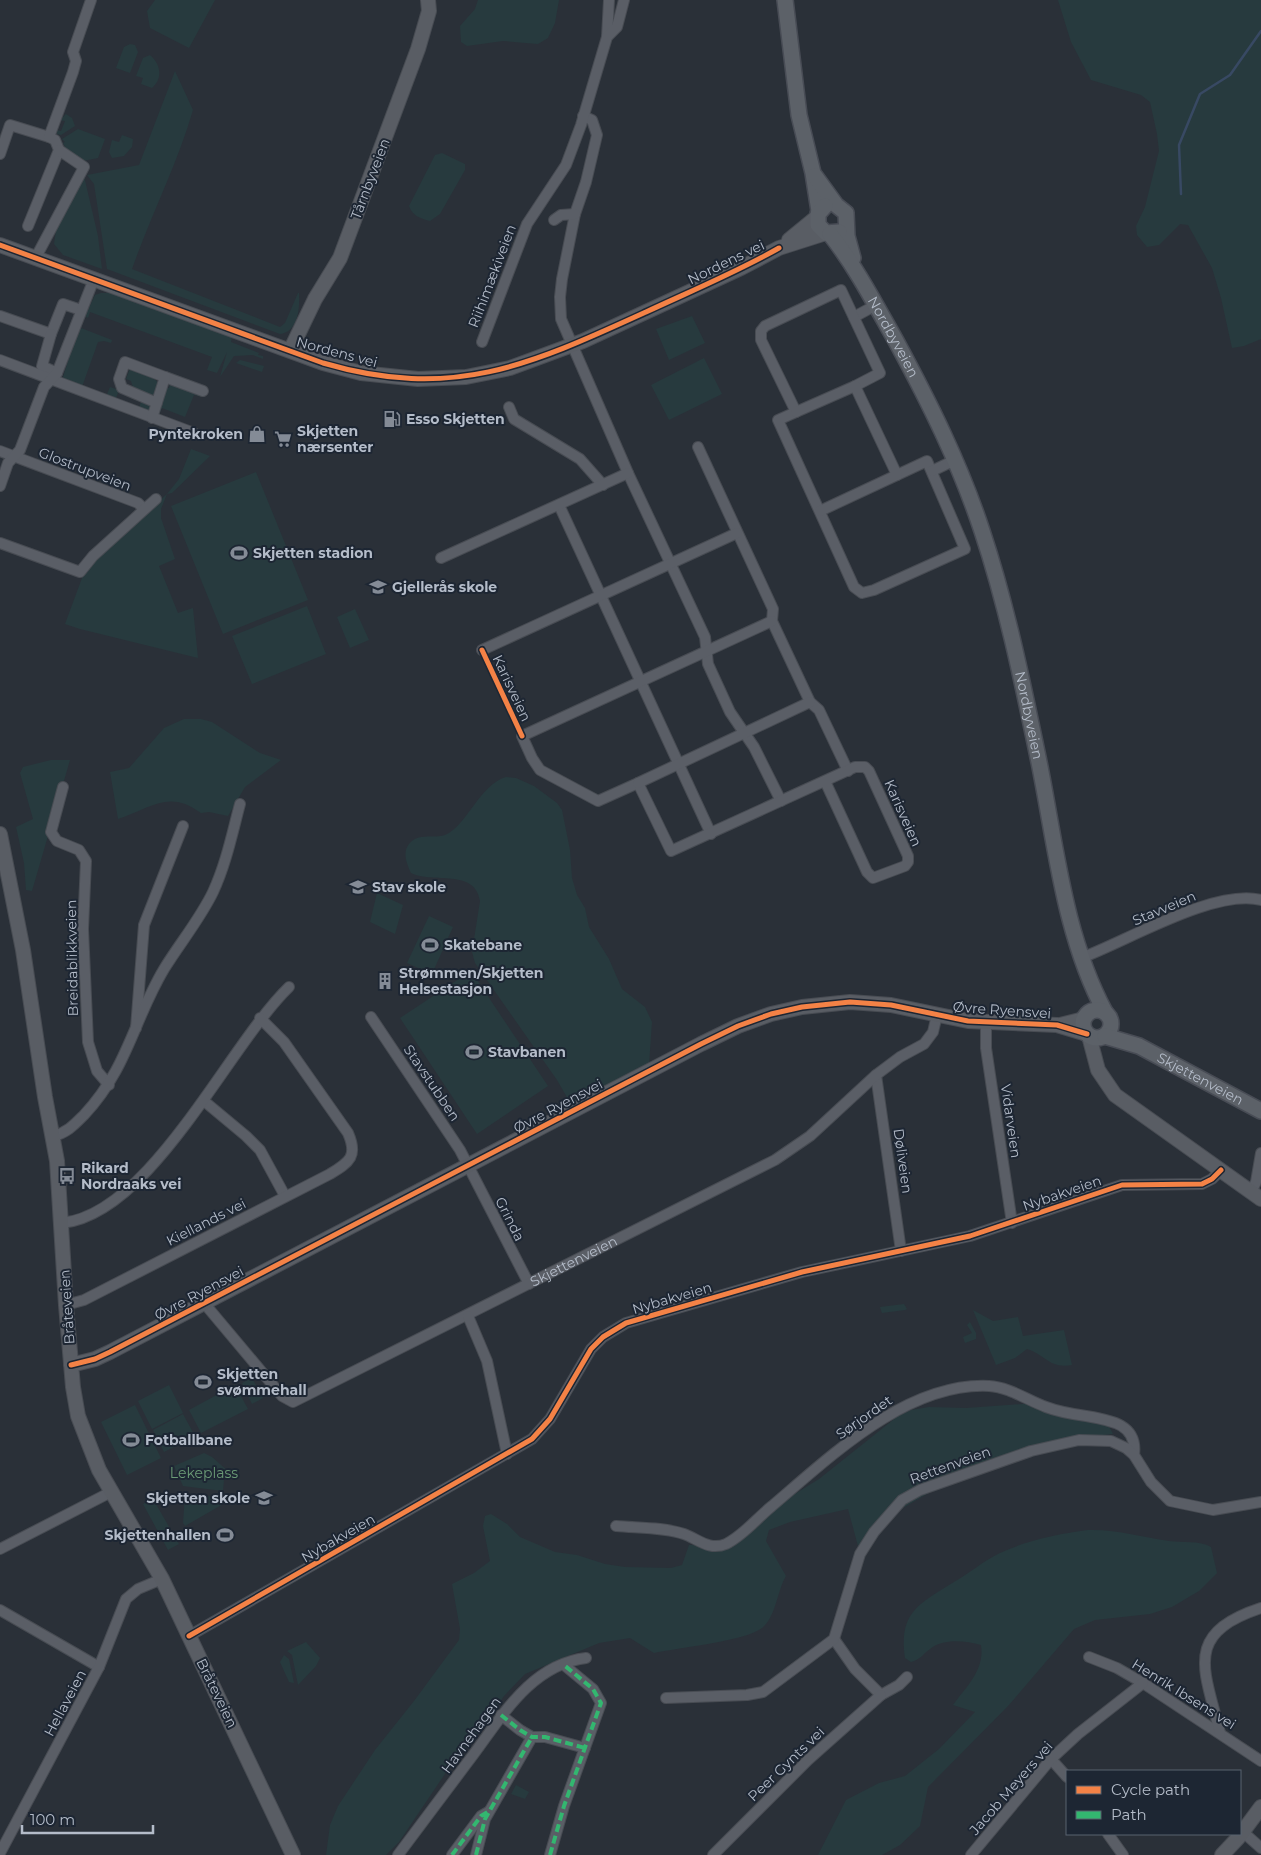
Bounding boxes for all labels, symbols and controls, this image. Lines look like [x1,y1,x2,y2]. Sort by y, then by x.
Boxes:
street label: Tårnbyveien [346,136,394,222]
street label: Riihimækiveien [464,222,520,330]
street label: Nordens vei [685,236,767,288]
street label: Nordbyveien [864,293,923,380]
street label: Nordens vei [295,333,379,371]
fuel station icon: Esso Skjetten [382,409,402,429]
place label: Esso Skjetten [406,410,505,428]
place label: Skjetten nærsenter [297,422,373,456]
shop icon: Pyntekroken [247,424,267,444]
place label: Pyntekroken [148,425,243,443]
supermarket icon: Skjetten nærsenter [273,429,293,449]
street label: Glostrupveien [36,443,134,495]
sports icon: Skjetten stadion [229,543,249,563]
place label: Skjetten stadion [253,544,373,562]
school or university icon: Gjellerås skole [368,577,388,597]
place label: Gjellerås skole [392,578,497,596]
street label: Karisveien [489,652,535,724]
street label: Nordbyveien [1011,670,1047,761]
street label: Karisveien [880,777,926,849]
school or university icon: Stav skole [348,877,368,897]
place label: Stav skole [372,878,446,896]
street label: Stavveien [1130,887,1198,929]
street label: Breidablikkveien [62,899,82,1017]
sports icon: Skatebane [420,935,440,955]
place label: Skatebane [444,936,522,954]
place label: Strømmen/Skjetten Helsestasjon [399,964,544,998]
building icon: Strømmen/Skjetten Helsestasjon [375,971,395,991]
street label: Øvre Ryensvei [952,998,1052,1022]
street label: Stavstubben [400,1041,464,1125]
sports icon: Stavbanen [464,1042,484,1062]
place label: Stavbanen [488,1043,566,1061]
street label: Skjettenveien [1154,1048,1247,1109]
street label: Øvre Ryensvei [510,1075,606,1137]
street label: Vidarveien [997,1083,1025,1159]
street label: Døliveien [890,1127,916,1195]
place label: Rikard Nordraaks vei [81,1159,181,1193]
bus stop icon: Rikard Nordraaks vei [57,1166,77,1186]
street label: Nybakveien [1020,1171,1104,1215]
street label: Kiellands vei [163,1194,249,1250]
street label: Grinda [491,1194,529,1244]
street label: Skjettenveien [527,1232,620,1290]
street label: Øvre Ryensvei [151,1262,247,1324]
street label: Bråteveien [55,1269,79,1345]
street label: Nybakveien [630,1278,714,1318]
place label: Skjetten svømmehall [217,1365,307,1399]
sports icon: Skjetten svømmehall [193,1372,213,1392]
street label: Sørjordet [832,1391,896,1443]
sports icon: Fotballbane [121,1430,141,1450]
place label: Fotballbane [145,1431,233,1449]
street label: Rettenveien [907,1442,993,1488]
park label: Lekeplass [170,1464,238,1482]
school or university icon: Skjetten skole [254,1488,274,1508]
place label: Skjetten skole [146,1489,250,1507]
street label: Nybakveien [298,1510,378,1566]
sports icon: Skjettenhallen [215,1525,235,1545]
place label: Skjettenhallen [104,1526,211,1544]
street label: Bråteveien [192,1655,242,1731]
street label: Henrik Ibsens vei [1129,1655,1239,1733]
street label: Hellaveien [40,1667,90,1739]
street label: Havnehagen [437,1693,505,1777]
street label: Peer Gynts vei [744,1723,828,1805]
street label: Jacob Meyers vei [965,1737,1057,1839]
legend [1066,1770,1241,1835]
text: Cycle path [1111,1780,1190,1799]
scale bar [22,1802,154,1834]
text: Path [1111,1805,1147,1824]
text: 100 m [30,1810,75,1829]

